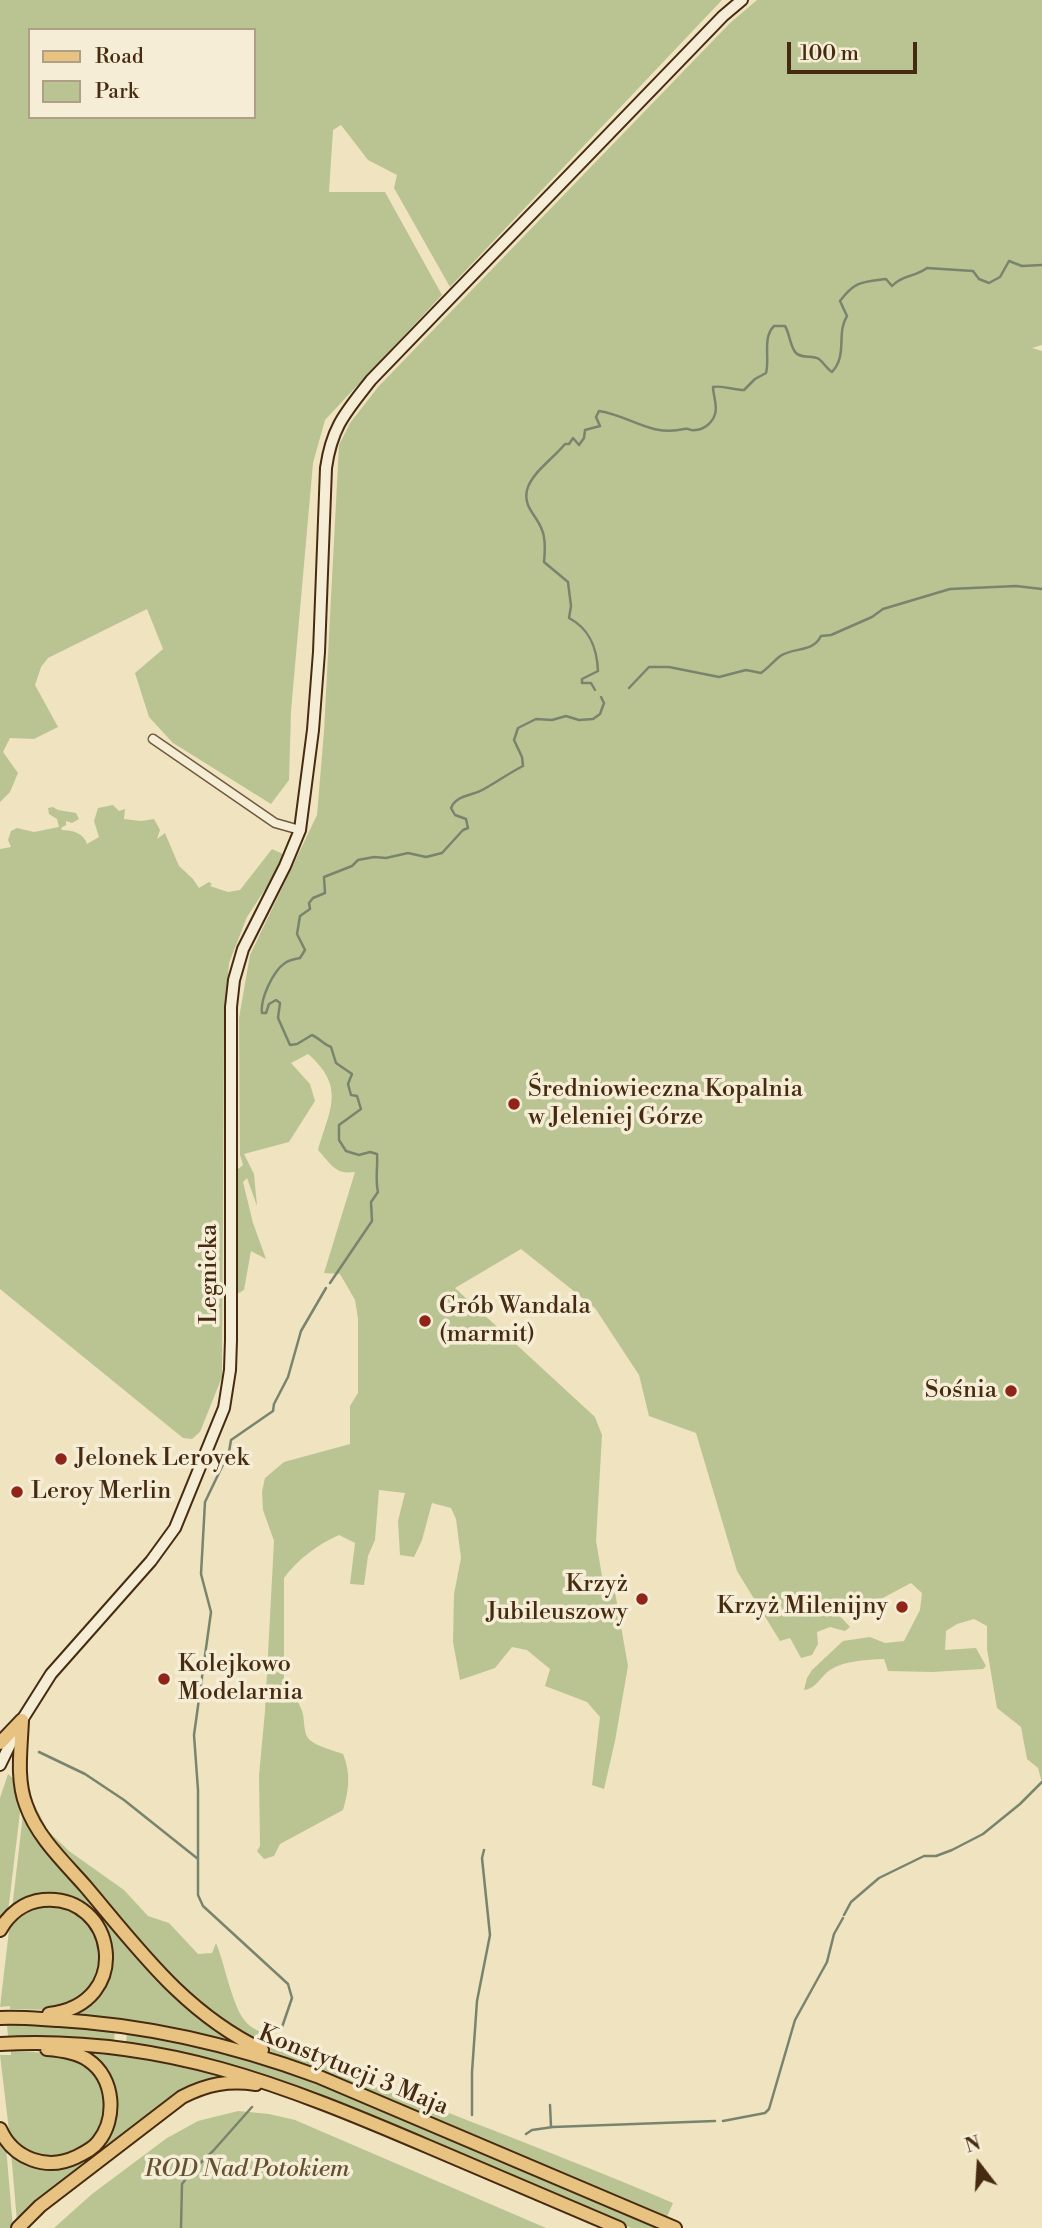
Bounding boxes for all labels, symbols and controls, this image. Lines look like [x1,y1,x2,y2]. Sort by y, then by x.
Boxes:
legend [28,28,256,119]
scale bar [790,28,920,72]
text: 100 m [800,41,859,67]
text: Road [95,44,144,70]
text: Park [95,79,139,105]
place label: Średniowieczna Kopalnia w Jeleniej Górze [528,1076,803,1132]
marker: Średniowieczna Kopalnia w Jeleniej Górze [506,1096,522,1112]
street label: Legnicka [196,1224,224,1324]
place label: Grób Wandala (marmit) [439,1293,591,1349]
marker: Grób Wandala (marmit) [417,1313,433,1329]
place label: Sośnia [925,1377,997,1405]
marker: Sośnia [1003,1383,1019,1399]
place label: Jelonek Leroyek [75,1445,249,1473]
marker: Jelonek Leroyek [53,1451,69,1467]
place label: Leroy Merlin [31,1478,171,1506]
marker: Leroy Merlin [9,1484,25,1500]
place label: Krzyż Jubileuszowy [486,1571,628,1627]
marker: Krzyż Jubileuszowy [634,1591,650,1607]
place label: Krzyż Milenijny [717,1593,888,1621]
marker: Krzyż Milenijny [894,1599,910,1615]
place label: Kolejkowo Modelarnia [178,1651,303,1707]
marker: Kolejkowo Modelarnia [156,1671,172,1687]
street label: Konstytucji 3 Maja [254,2020,452,2122]
north arrow [944,2130,1014,2200]
text: N [962,2131,984,2159]
park label: ROD Nad Potokiem [145,2156,349,2184]

